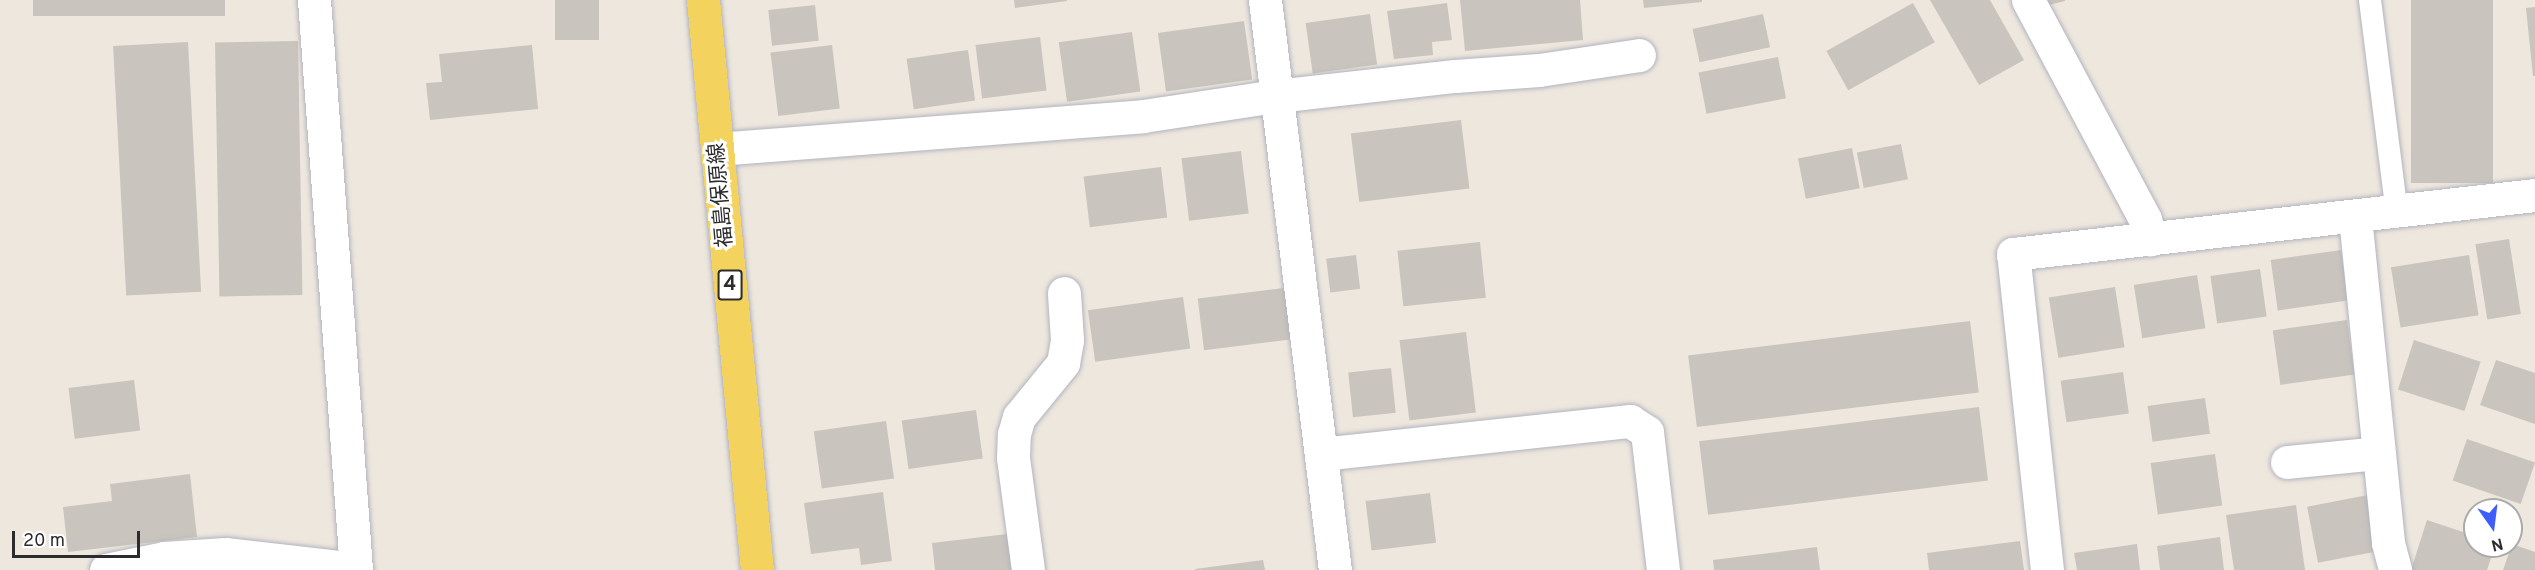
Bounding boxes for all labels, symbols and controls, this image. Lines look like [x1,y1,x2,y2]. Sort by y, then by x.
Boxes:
street label: 福島保原線 [705,142,739,248]
road number: 4 [716,268,744,302]
north arrow [2463,498,2523,558]
scale bar [15,519,142,557]
text: 20 m [23,530,65,553]
text: N [2489,532,2505,555]

